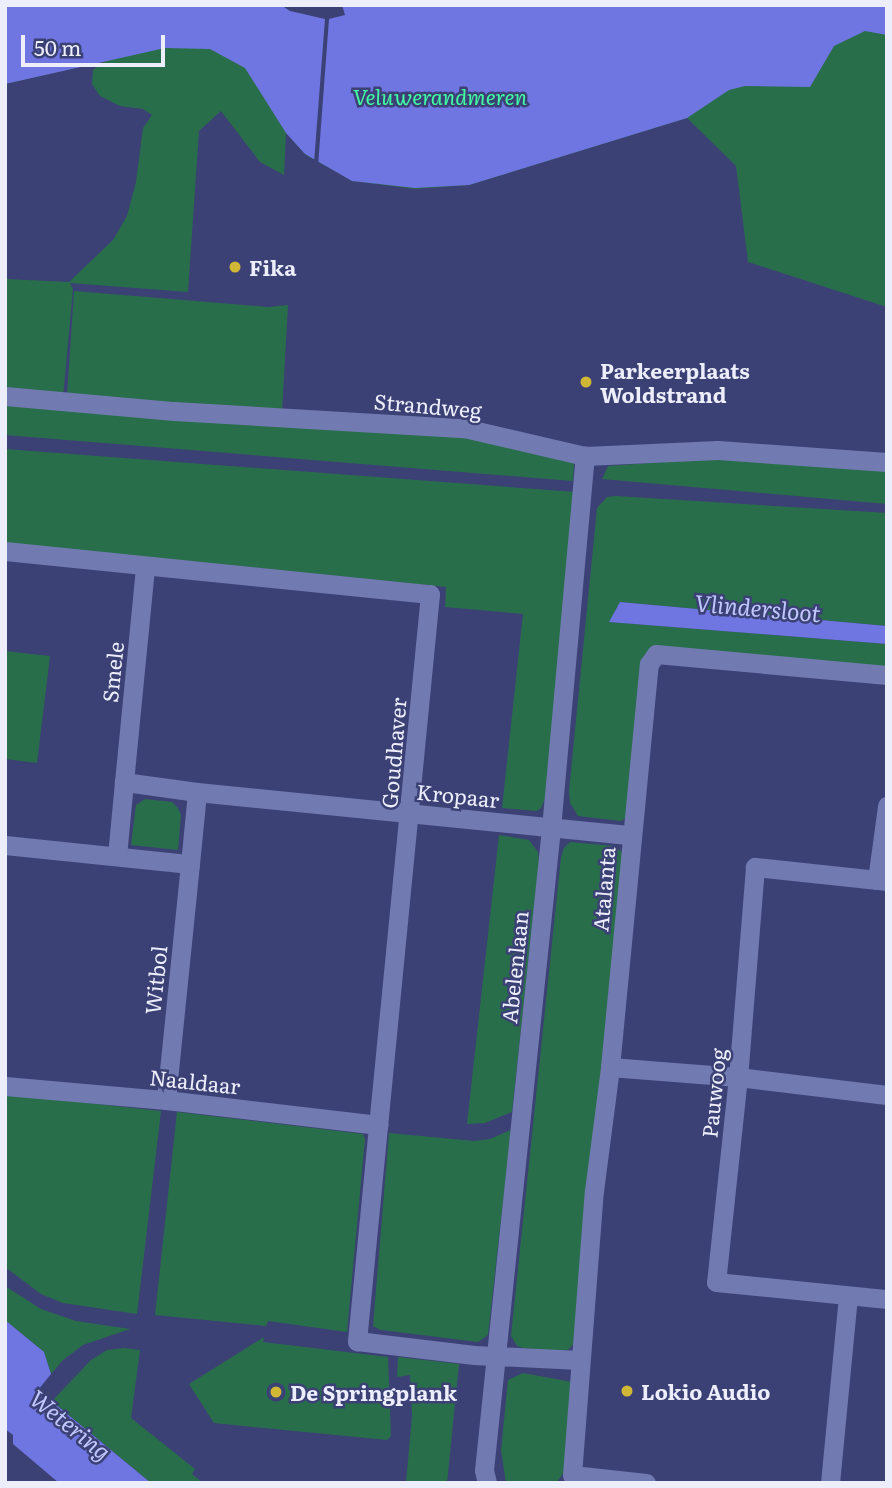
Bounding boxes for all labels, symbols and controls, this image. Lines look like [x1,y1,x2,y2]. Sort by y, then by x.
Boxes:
scale bar [24,21,168,65]
text: 50 m [34,31,81,62]
park label: Veluwerandmeren [353,83,527,109]
place label: Fika [249,254,296,280]
marker: Fika [227,259,243,275]
place label: Parkeerplaats Woldstrand [600,357,750,407]
marker: Parkeerplaats Woldstrand [578,374,594,390]
street label: Strandweg [373,388,483,422]
water label: Vlindersloot [694,588,822,626]
street label: Smele [96,640,128,704]
street label: Goudhaver [376,697,410,809]
street label: Kropaar [415,778,501,812]
street label: Atalanta [587,846,619,932]
street label: Abelenlaan [496,909,532,1025]
street label: Witbol [139,944,171,1016]
street label: Pauwoog [696,1047,730,1139]
street label: Naaldaar [148,1064,242,1098]
place label: Lokio Audio [641,1378,770,1404]
place label: De Springplank [290,1379,457,1405]
water label: Wetering [25,1383,117,1465]
marker: Lokio Audio [619,1383,635,1399]
marker: De Springplank [268,1384,284,1400]

